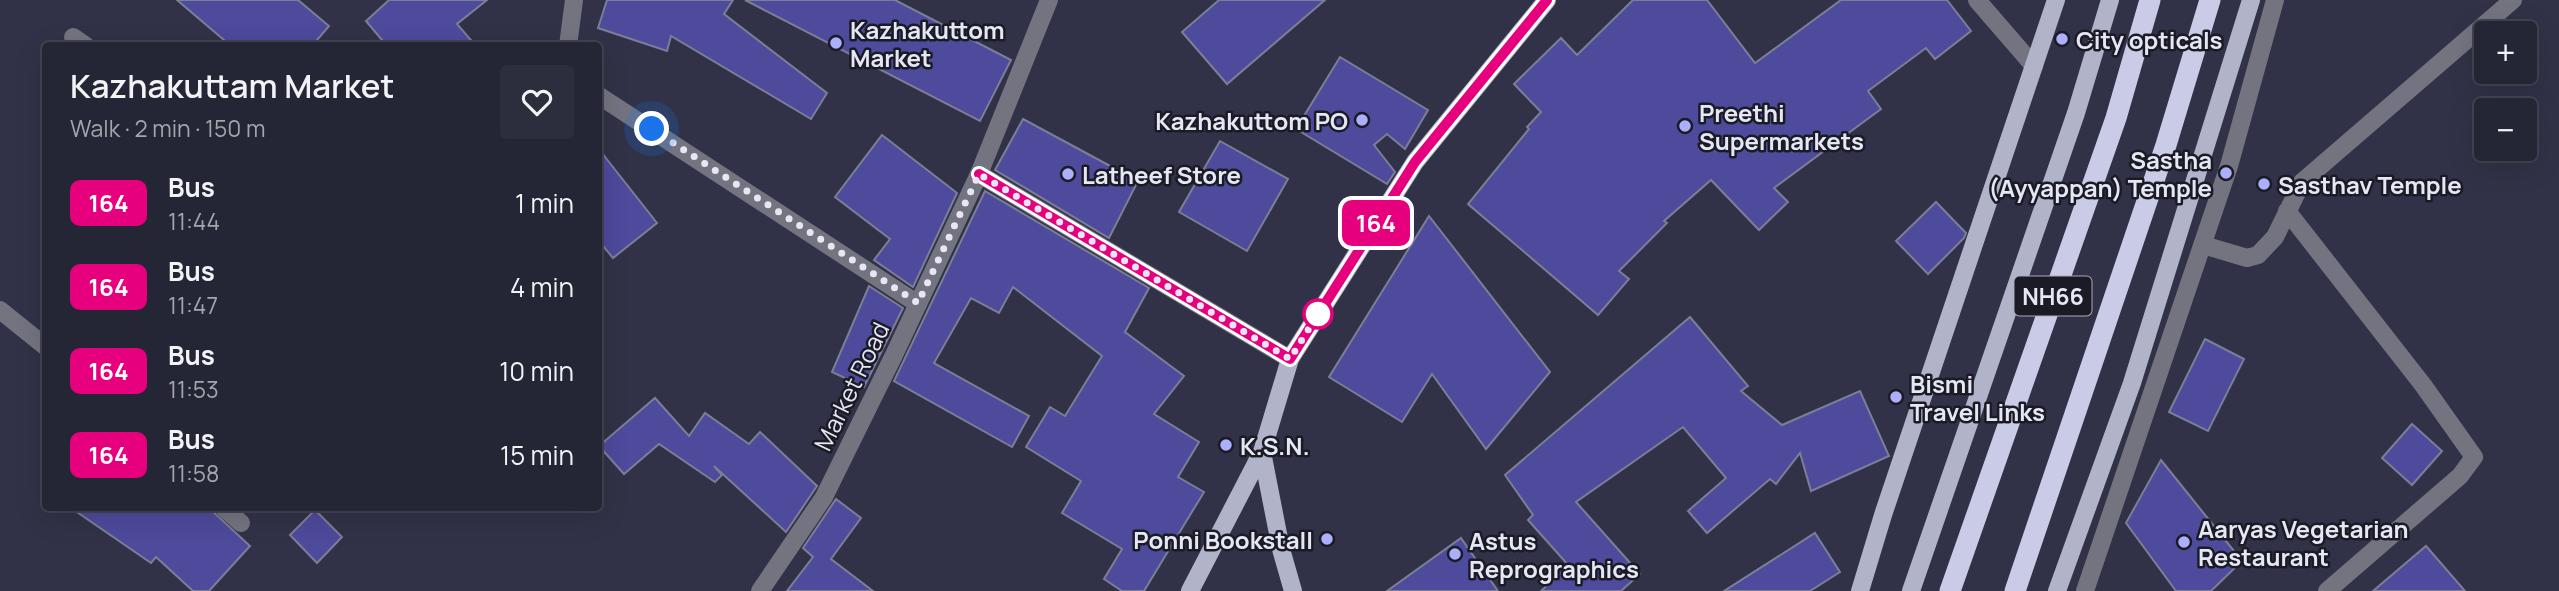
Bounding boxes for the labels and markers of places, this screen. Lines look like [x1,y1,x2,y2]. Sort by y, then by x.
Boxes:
place label: Kazhakuttom Market [850,13,1005,74]
place label: City opticals [2076,23,2223,56]
marker: City opticals [2054,31,2070,47]
marker: Kazhakuttom Market [828,35,844,51]
place label: Preethi Supermarkets [1699,96,1864,157]
place label: Kazhakuttom PO [1155,104,1348,137]
marker: Kazhakuttom PO [1354,112,1370,128]
marker: Preethi Supermarkets [1677,118,1693,134]
place label: Sastha (Ayyappan) Temple [1988,143,2212,204]
place label: Latheef Store [1082,158,1241,191]
marker: Sastha (Ayyappan) Temple [2218,165,2234,181]
marker: Latheef Store [1060,166,1076,182]
place label: Sasthav Temple [2278,168,2462,201]
marker: Sasthav Temple [2256,176,2272,192]
unlabelled marker [1303,299,1333,329]
place label: Bismi Travel Links [1910,367,2045,428]
marker: Bismi Travel Links [1888,389,1904,405]
place label: K.S.N. [1240,429,1310,462]
marker: K.S.N. [1218,437,1234,453]
place label: Aaryas Vegetarian Restaurant [2198,512,2409,573]
place label: Ponni Bookstall [1133,523,1313,556]
place label: Astus Reprographics [1469,524,1639,585]
marker: Ponni Bookstall [1319,531,1335,547]
marker: Aaryas Vegetarian Restaurant [2176,534,2192,550]
marker: Astus Reprographics [1447,546,1463,562]

